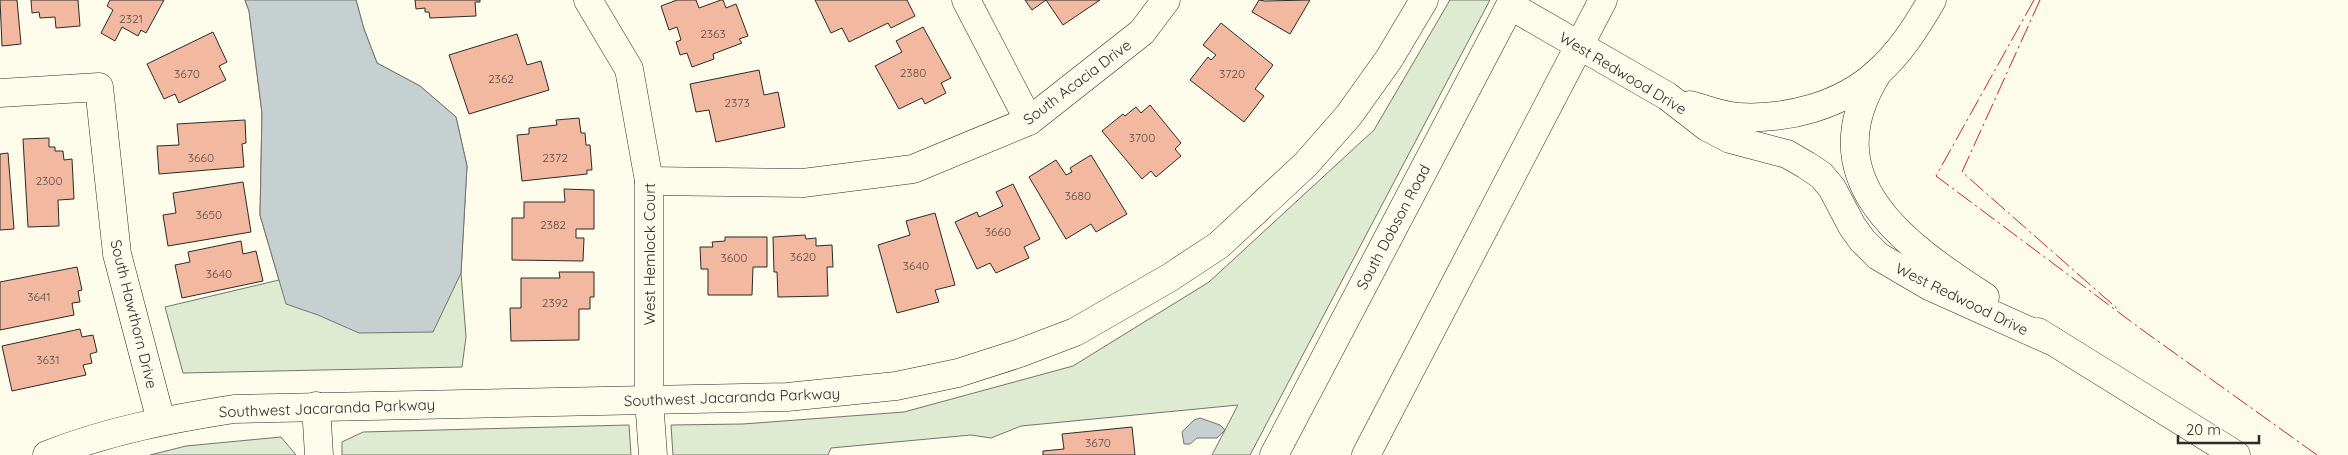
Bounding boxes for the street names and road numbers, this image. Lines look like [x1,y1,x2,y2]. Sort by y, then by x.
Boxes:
street label: West Redwood Drive [1556,27,1690,119]
street label: South Acacia Drive [1019,35,1135,129]
street label: South Dobson Road [1352,161,1434,293]
street label: West Hemlock Court [640,183,659,325]
street label: South Hawthorn Drive [106,238,162,390]
street label: West Redwood Drive [1893,259,2031,339]
street label: Southwest Jacaranda Parkway [624,384,840,410]
street label: Southwest Jacaranda Parkway [219,395,435,421]

